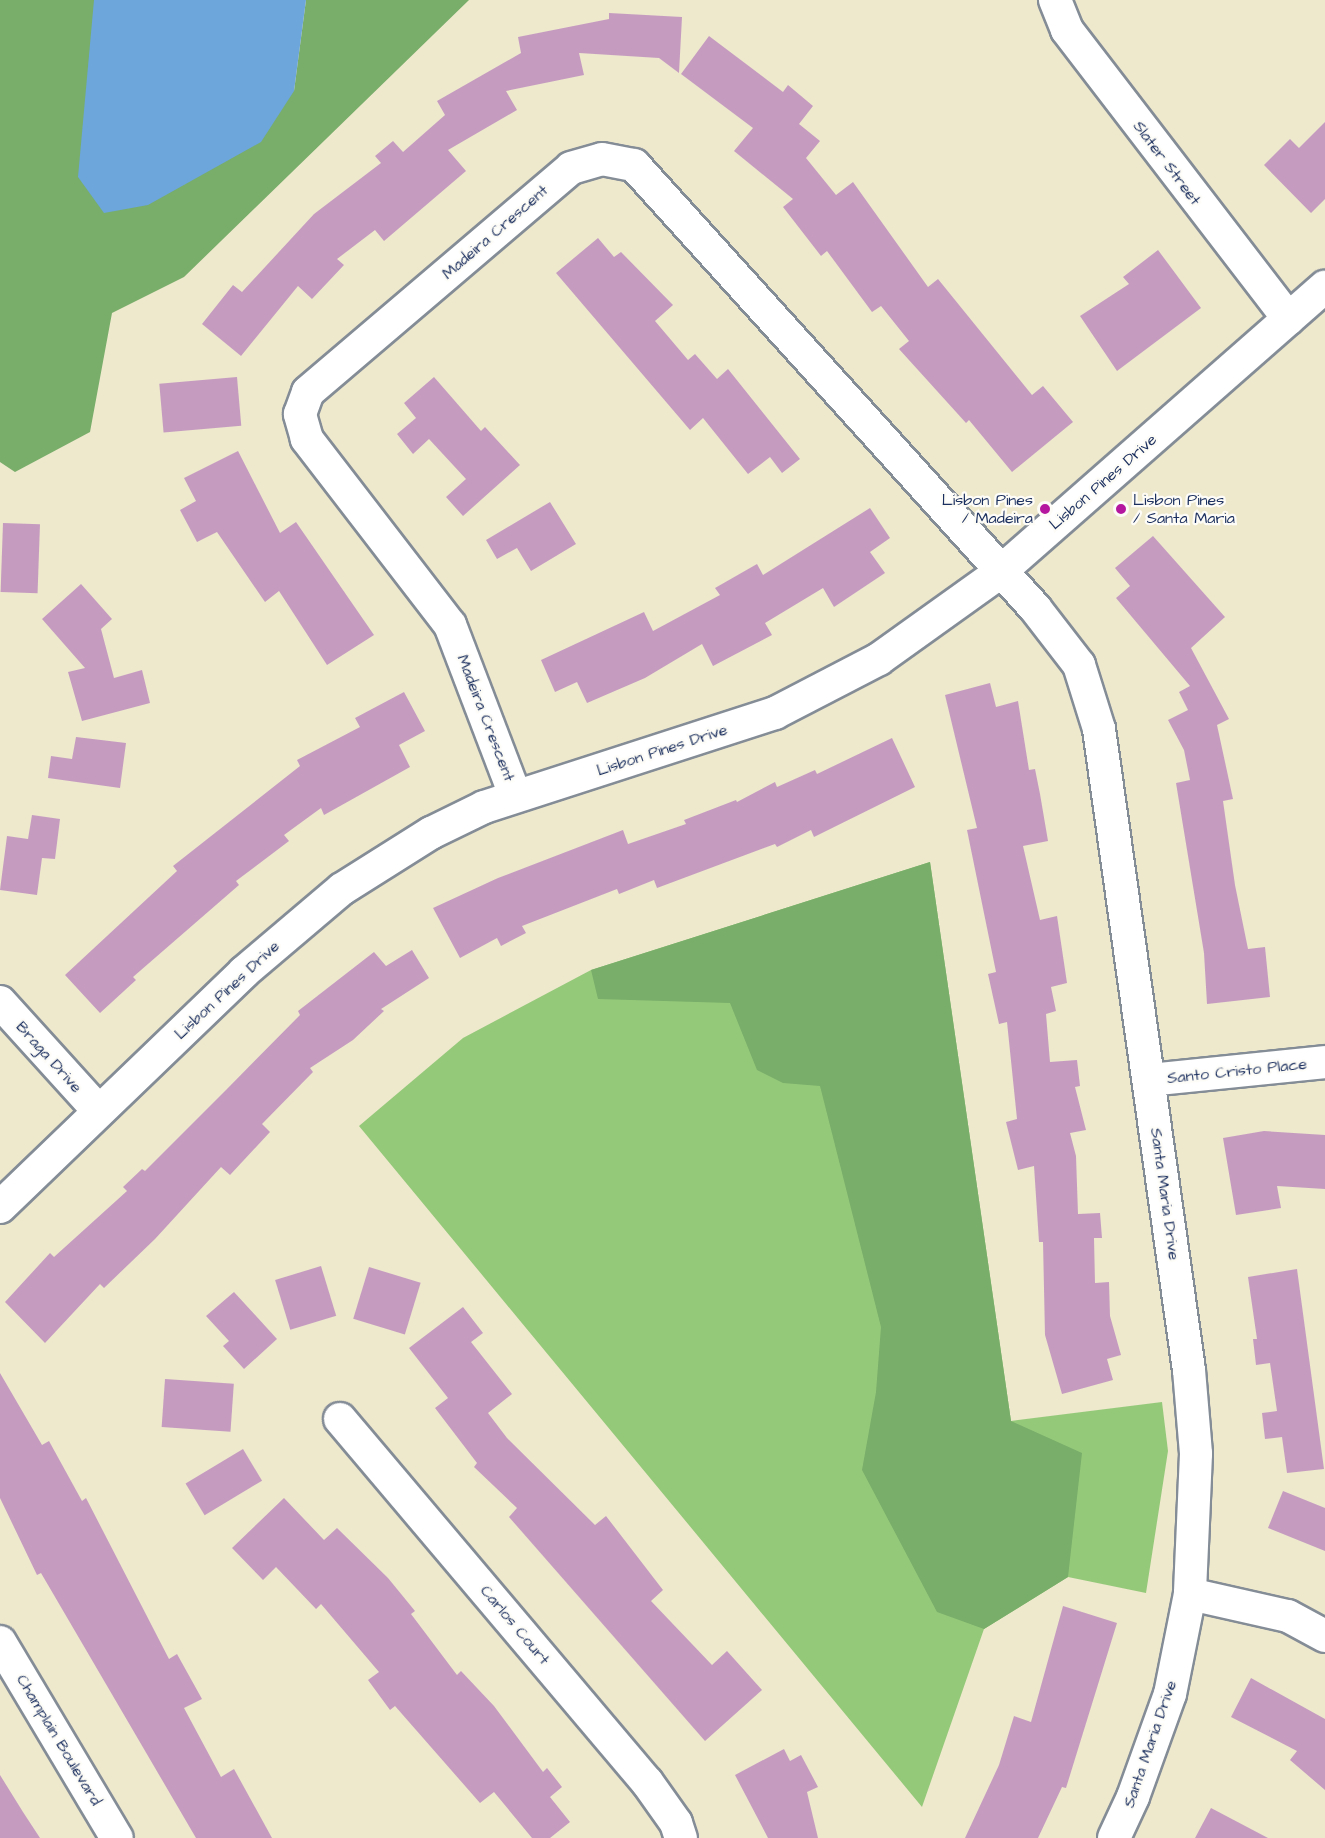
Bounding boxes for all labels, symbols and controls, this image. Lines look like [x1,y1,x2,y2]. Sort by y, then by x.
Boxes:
street label: Slater Street [1129,117,1205,209]
street label: Madeira Crescent [438,181,552,283]
street label: Lisbon Pines Drive [1045,430,1161,534]
place label: Lisbon Pines / Madeira [942,490,1033,528]
place label: Lisbon Pines / Santa Maria [1133,490,1235,528]
marker: Lisbon Pines / Madeira [1038,502,1052,516]
marker: Lisbon Pines / Santa Maria [1114,502,1128,516]
street label: Madeira Crescent [453,652,519,784]
street label: Lisbon Pines Drive [594,720,730,780]
street label: Lisbon Pines Drive [171,937,283,1043]
street label: Braga Drive [12,1017,86,1097]
street label: Santo Cristo Place [1166,1054,1308,1088]
street label: Santa Maria Drive [1146,1127,1184,1261]
street label: Carlos Court [476,1581,554,1669]
street label: Champlain Boulevard [12,1671,106,1809]
street label: Santa Maria Drive [1119,1678,1181,1810]

